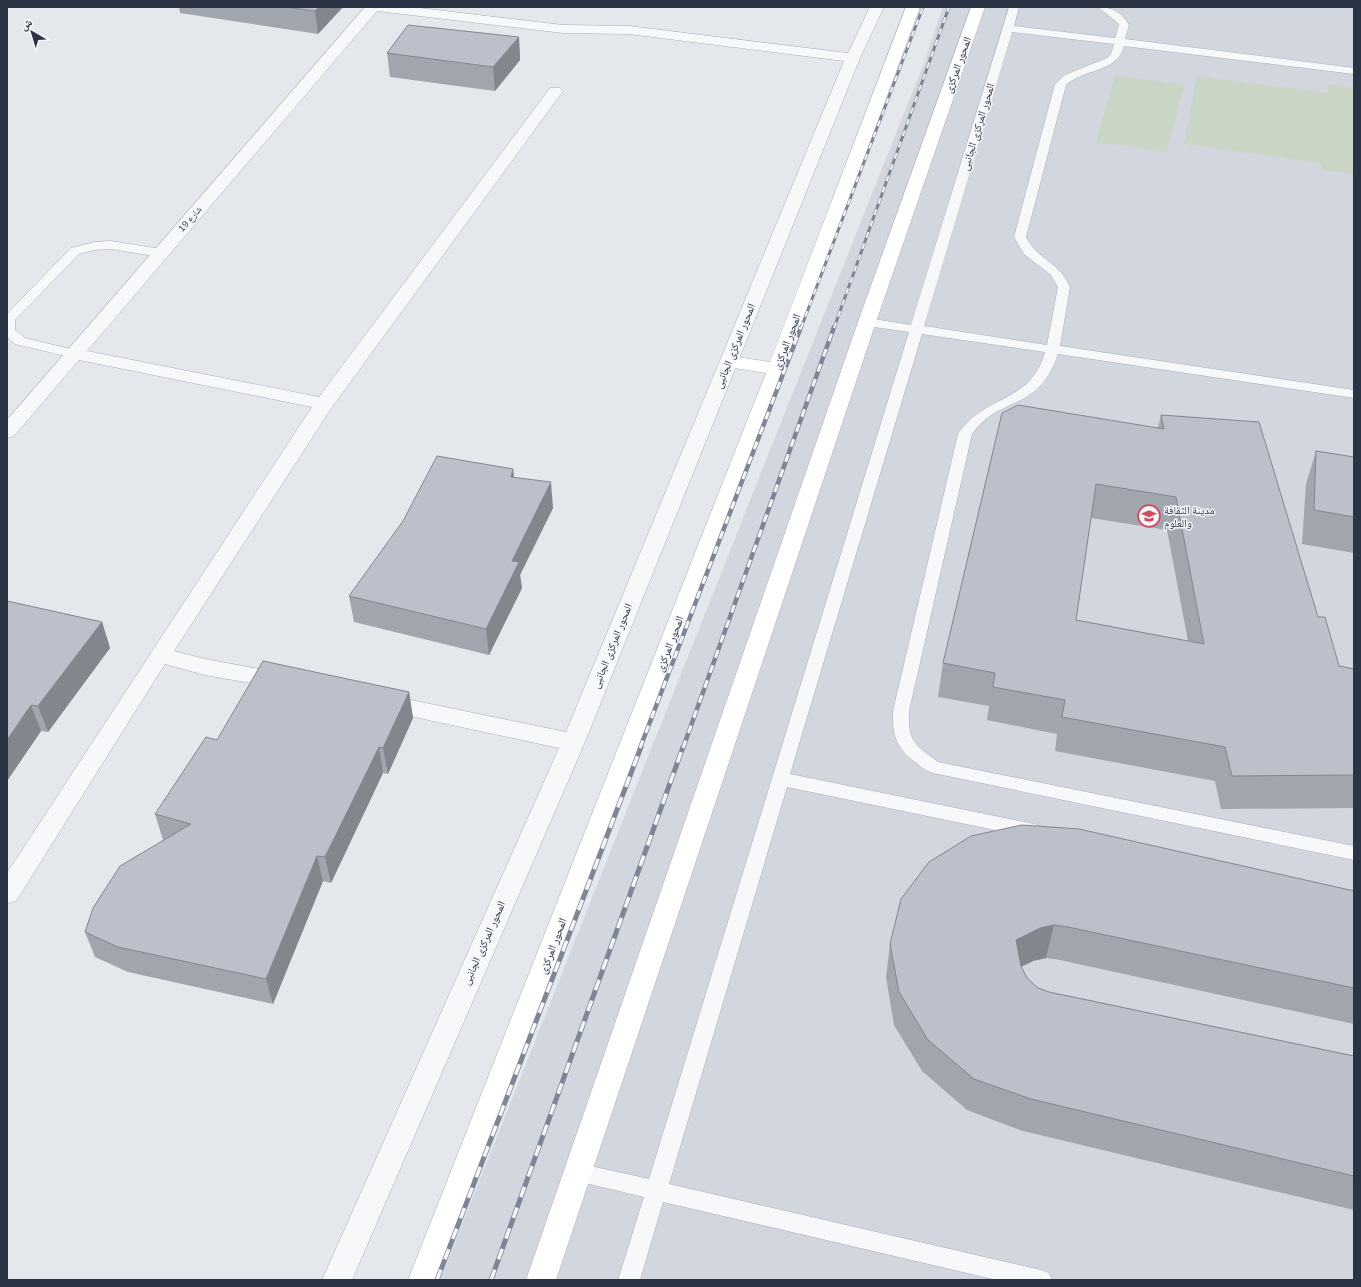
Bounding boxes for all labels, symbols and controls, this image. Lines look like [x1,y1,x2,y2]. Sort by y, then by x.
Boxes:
north arrow [12,12,52,52]
text: ش [17,15,36,34]
street label: المحور المركزى [941,35,975,95]
street label: المحور المركزى الجانبى [958,82,998,172]
street label: شارع 19 [176,204,204,234]
street label: المحور المركزى الجانبى [711,301,759,391]
street label: المحور المركزى [769,312,805,372]
school or university icon: مدينة الثقافة والعلوم [1136,503,1162,529]
place label: مدينة الثقافة والعلوم [1164,503,1215,531]
street label: المحور المركزى الجانبى [588,601,636,691]
street label: المحور المركزى [652,614,688,674]
street label: المحور المركزى الجانبى [459,899,509,987]
street label: المحور المركزى [535,916,571,976]

